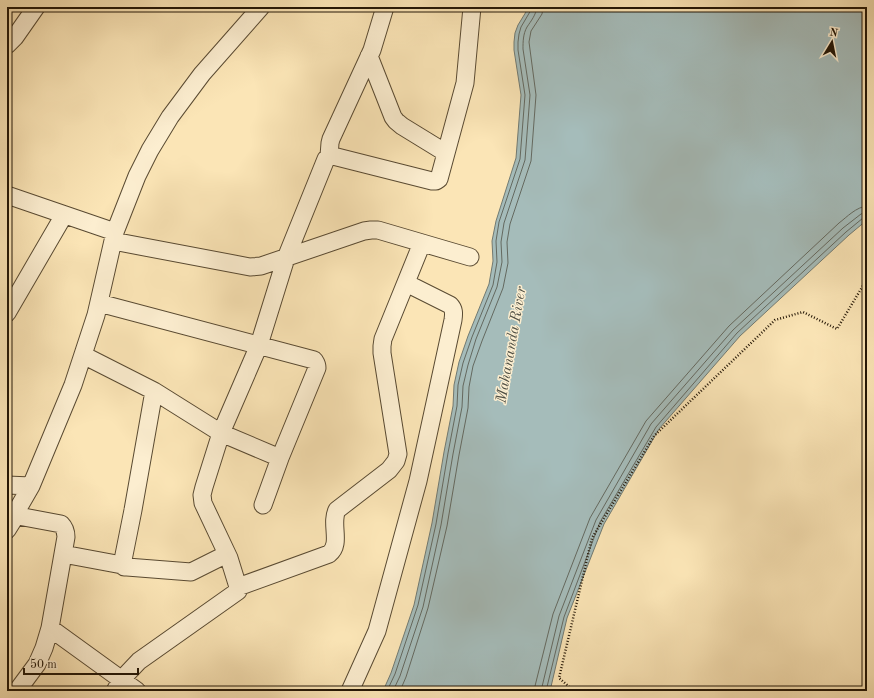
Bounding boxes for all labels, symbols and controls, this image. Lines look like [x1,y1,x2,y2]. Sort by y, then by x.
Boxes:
north arrow [812,22,852,62]
text: N [828,27,839,40]
water label: Mahananda River [494,285,530,405]
scale bar [24,650,138,676]
text: 50 m [30,658,57,671]

